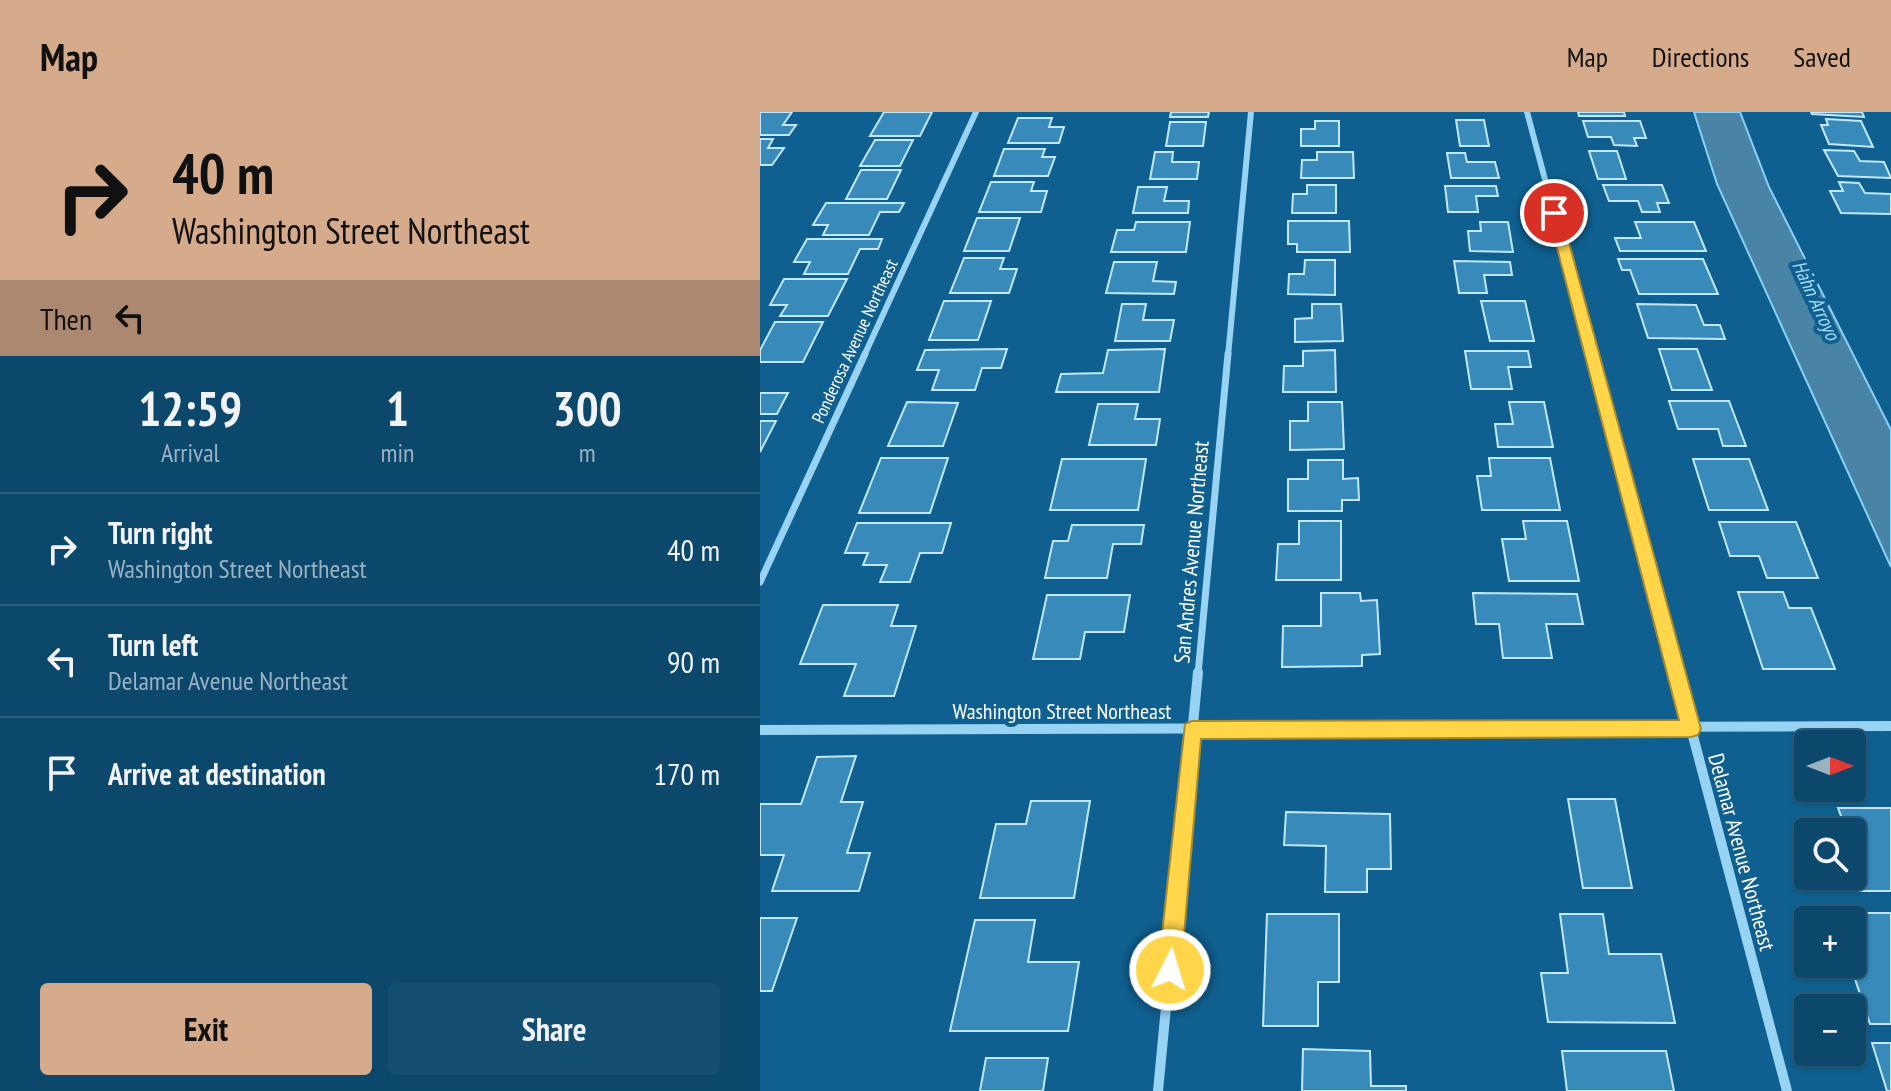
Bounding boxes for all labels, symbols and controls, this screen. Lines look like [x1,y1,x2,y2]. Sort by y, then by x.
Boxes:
text: Map [40,32,98,81]
text: Map [1567,38,1608,75]
text: Directions [1652,38,1749,75]
text: Saved [1793,38,1851,75]
text: 40 m [172,137,274,209]
icon: right [40,144,144,248]
pin [1520,179,1588,247]
icon: arrive [1532,191,1576,235]
text: Washington Street Northeast [172,207,530,254]
street label: Ponderosa Avenue Northeast [806,255,903,427]
water label: Hahn Arroyo [1786,256,1846,345]
icon: left [108,296,152,340]
text: Then [40,299,92,338]
text: 12:59 [138,377,242,439]
text: 1 [386,377,409,439]
text: 300 [553,377,622,439]
text: Arrival [161,436,220,469]
text: min [380,436,414,469]
text: m [579,436,596,469]
street label: San Andres Avenue Northeast [1167,439,1215,665]
text: Turn right [108,513,212,552]
icon: right [40,527,84,571]
text: 40 m [667,530,720,569]
text: Washington Street Northeast [108,552,367,585]
text: Turn left [108,625,198,664]
icon: left [40,639,84,683]
text: 90 m [667,642,720,681]
text: Delamar Avenue Northeast [108,664,348,697]
street label: Washington Street Northeast [953,697,1171,725]
north arrow [1794,730,1866,802]
map controls [1794,730,1866,1066]
street label: Delamar Avenue Northeast [1702,750,1782,954]
icon: arrive [40,751,84,795]
text: Arrive at destination [108,754,326,793]
text: 170 m [654,754,720,793]
button: search [1794,818,1866,890]
button: + [1794,906,1866,978]
position arrow [1128,928,1212,1012]
button: Exit [40,983,372,1075]
button: Share [388,983,720,1075]
button: − [1794,994,1866,1066]

